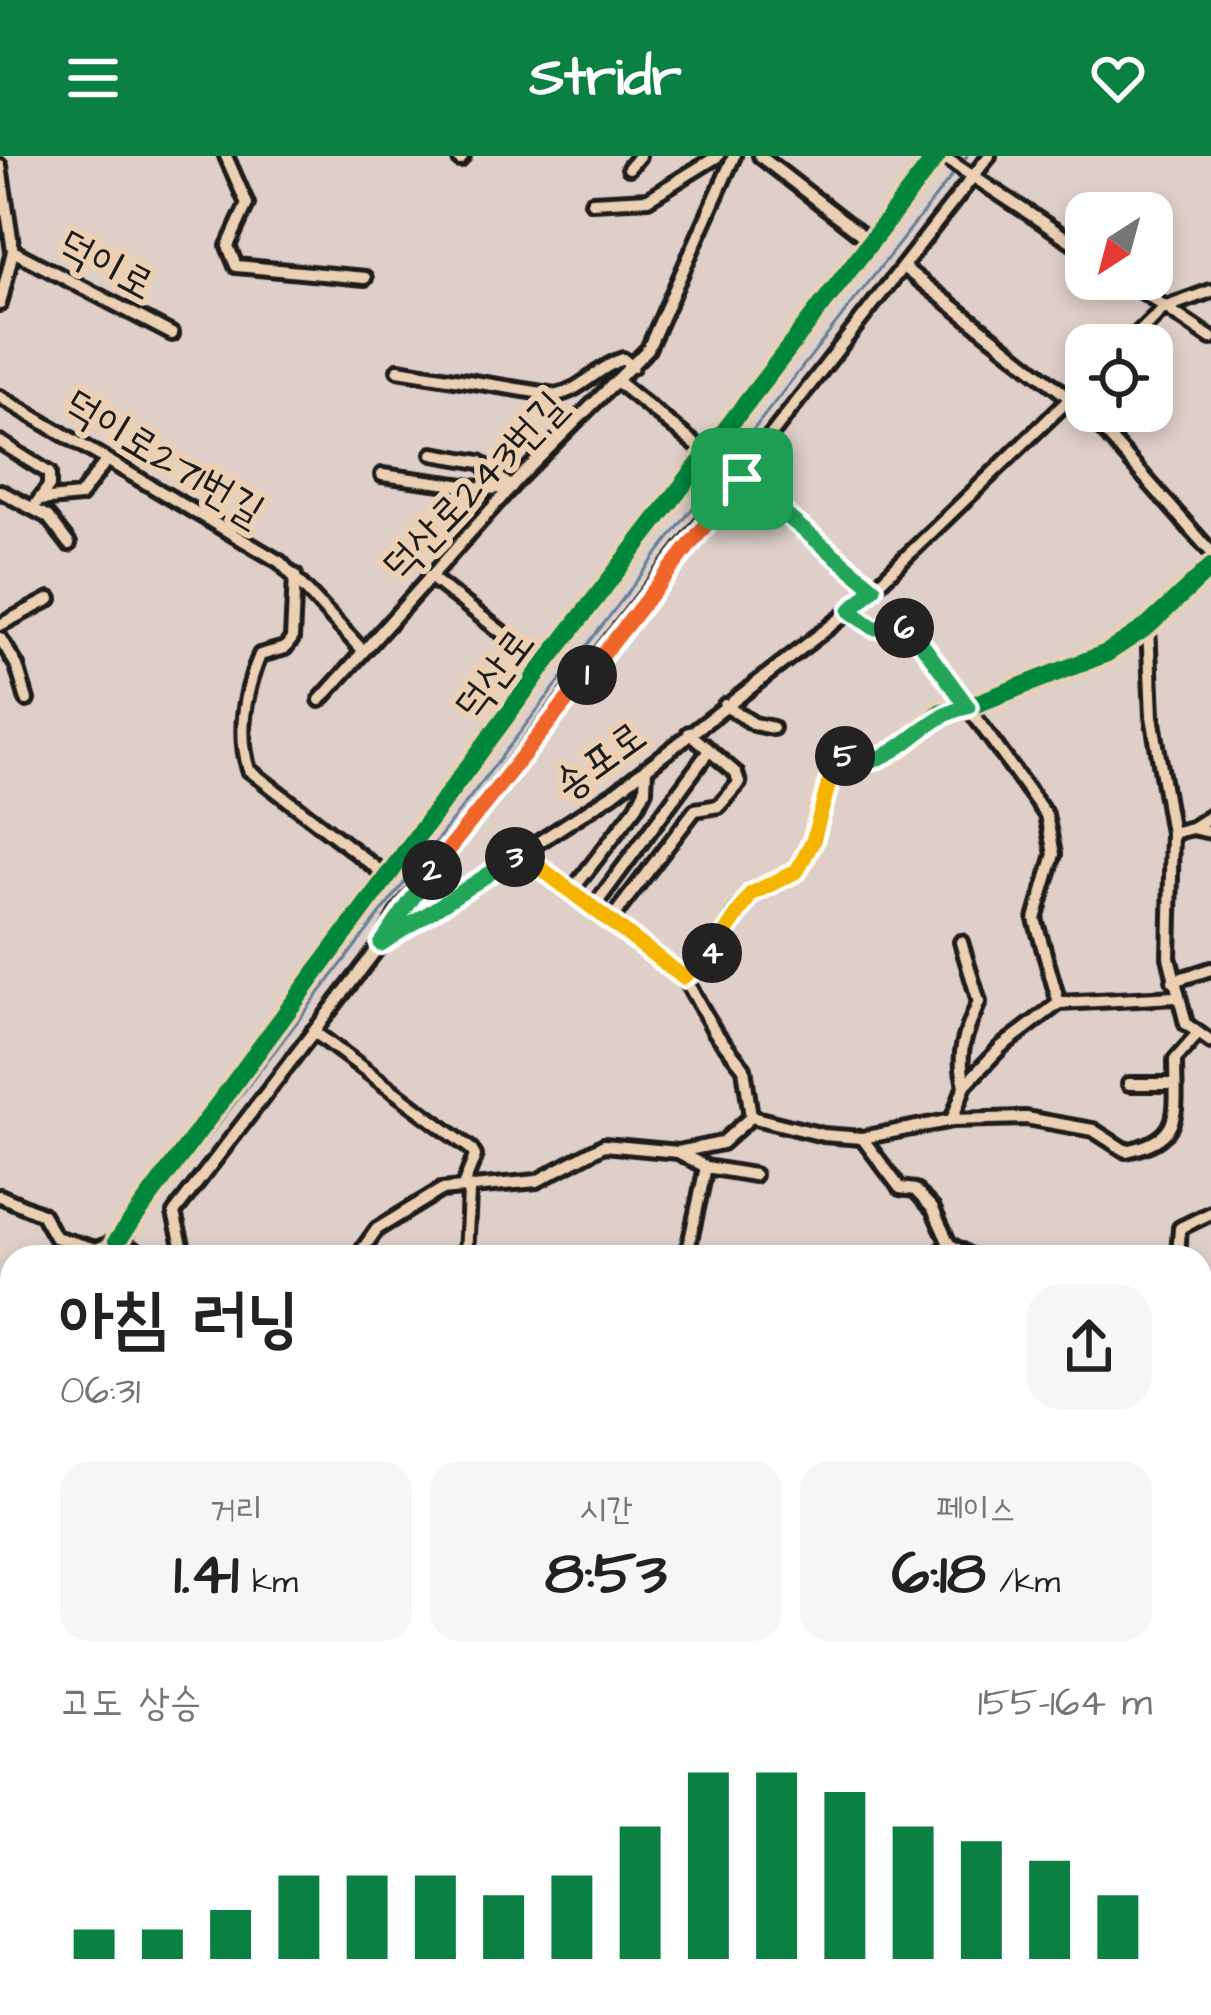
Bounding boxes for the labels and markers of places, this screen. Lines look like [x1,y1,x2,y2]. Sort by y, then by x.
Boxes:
pin [691,428,793,530]
pin: 6 [874,598,934,658]
pin: 1 [557,645,617,705]
pin: 5 [815,726,875,786]
pin: 3 [485,827,545,887]
pin: 2 [402,840,462,900]
pin: 4 [682,923,742,983]

